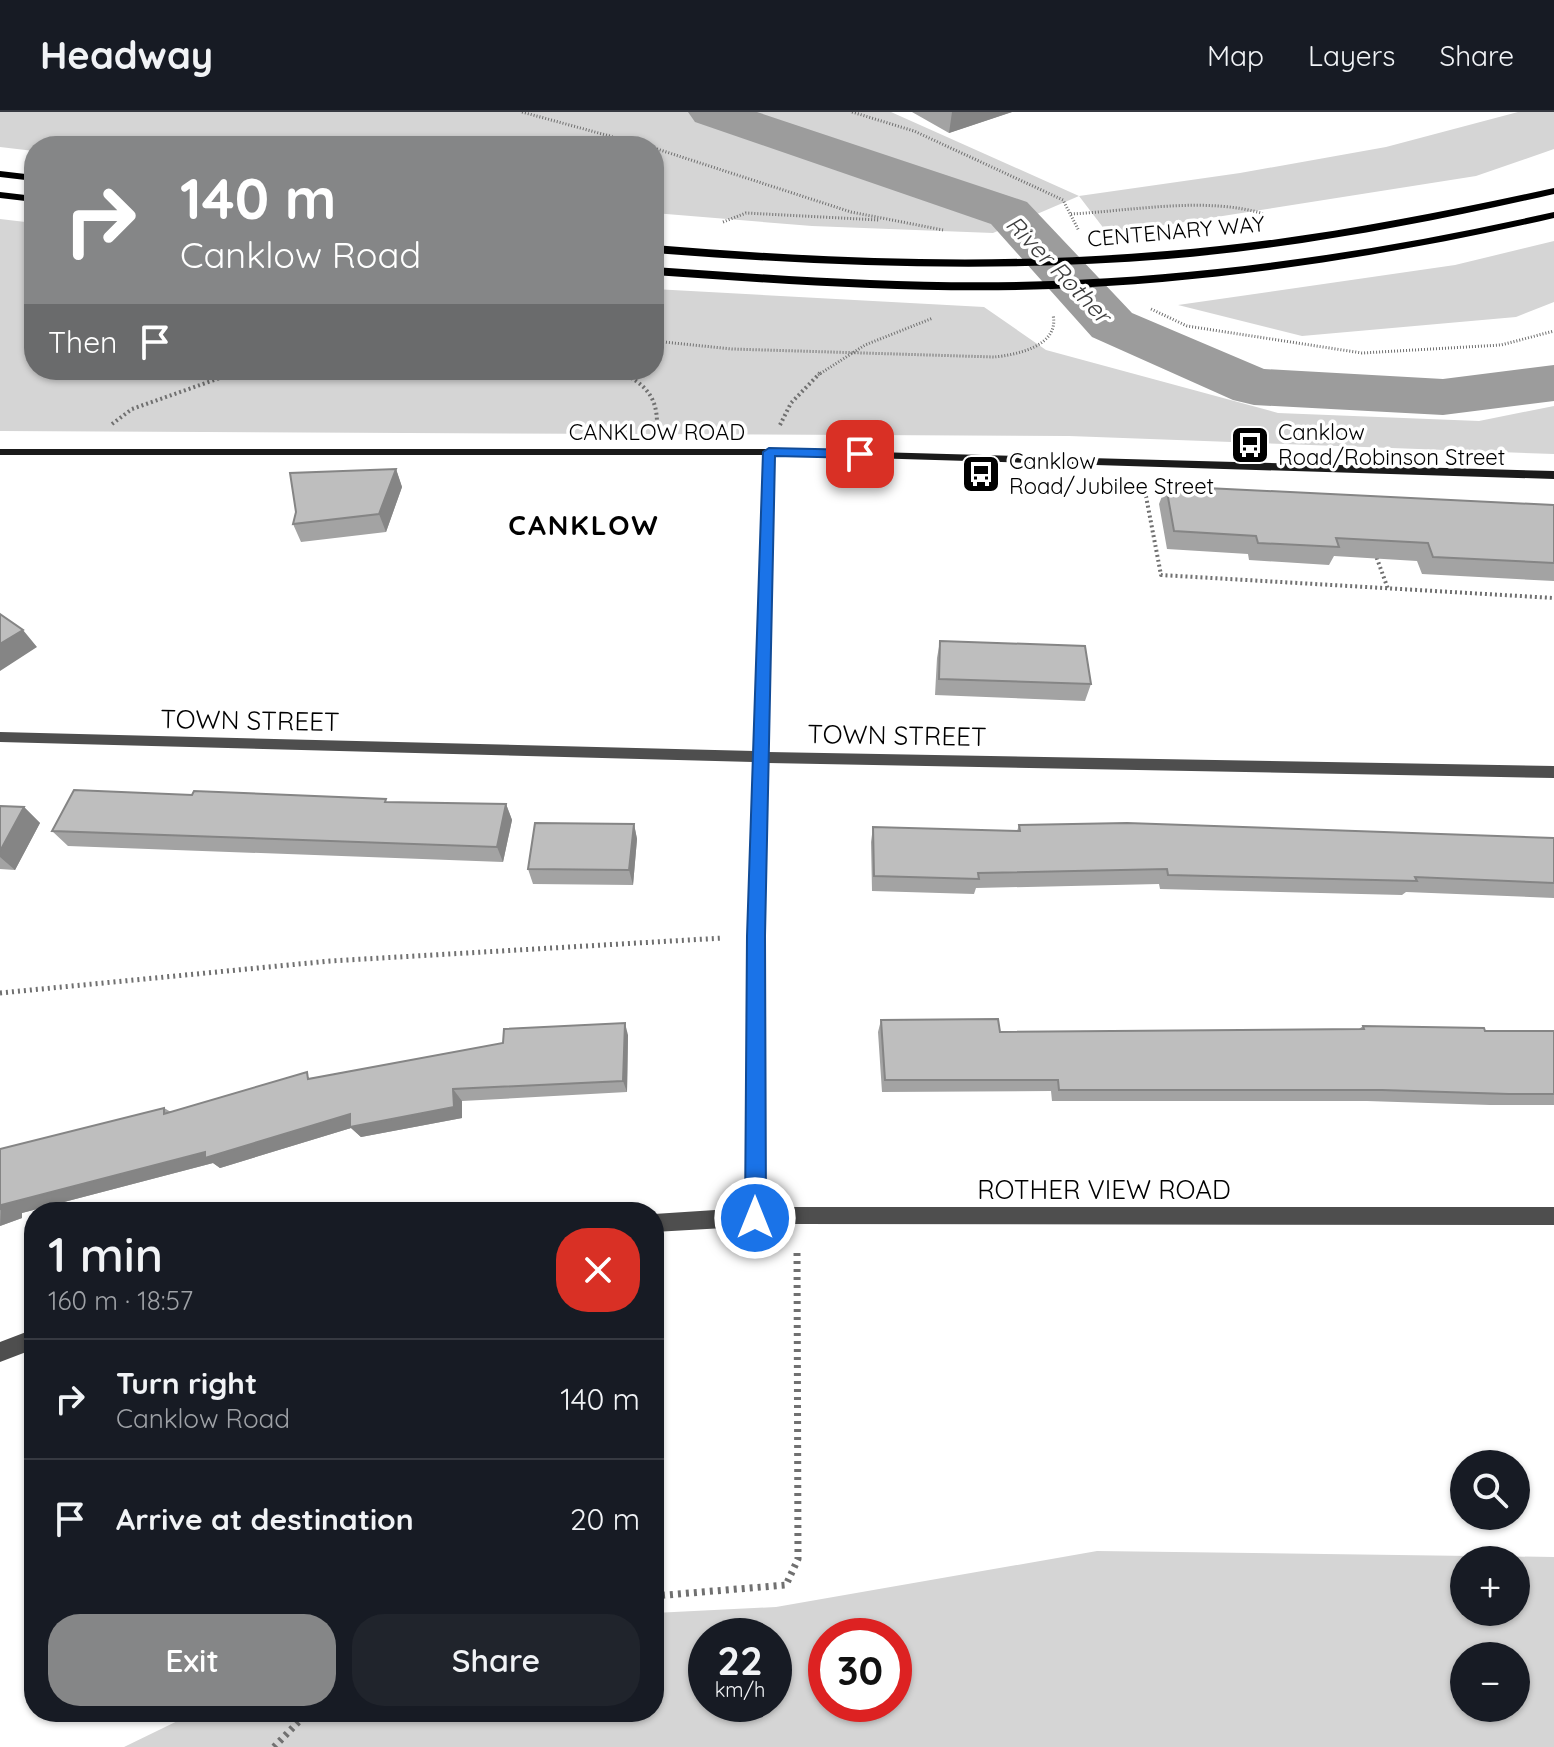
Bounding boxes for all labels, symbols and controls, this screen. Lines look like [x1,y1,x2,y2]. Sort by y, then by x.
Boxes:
text: Headway [40,31,213,79]
text: Map [1207,38,1264,73]
text: Layers [1308,38,1395,73]
text: Share [1439,38,1514,73]
text: 140 m [180,163,336,233]
icon: right [48,168,152,272]
water label: River Rother [1000,209,1120,331]
street label: CENTENARY WAY [1086,209,1266,253]
text: Canklow Road [180,232,421,277]
icon: arrive [133,320,177,364]
text: Then [48,323,117,361]
street label: CANKLOW ROAD [569,418,745,446]
place label: Canklow Road/Robinson Street [1278,418,1505,471]
pin [826,420,894,488]
bus stop icon: Canklow Road/Robinson Street [1229,424,1271,466]
icon: arrive [838,432,882,476]
place label: Canklow Road/Jubilee Street [1009,447,1214,500]
bus stop icon: Canklow Road/Jubilee Street [960,453,1002,495]
district label: CANKLOW [508,507,660,542]
street label: TOWN STREET [160,702,340,738]
street label: TOWN STREET [807,717,987,753]
street label: ROTHER VIEW ROAD [977,1173,1231,1206]
position arrow [713,1176,797,1260]
text: 1 min [48,1224,163,1284]
button: close [556,1228,640,1312]
text: 160 m · 18:57 [48,1284,193,1317]
text: Turn right [116,1364,257,1402]
icon: right [48,1377,92,1421]
text: 140 m [560,1380,640,1418]
text: Canklow Road [116,1402,290,1435]
map controls [1450,1450,1530,1722]
button: search [1450,1450,1530,1530]
icon: arrive [48,1497,92,1541]
text: Arrive at destination [116,1500,414,1538]
text: 20 m [570,1500,640,1538]
button: + [1450,1546,1530,1626]
button: Exit [48,1614,336,1706]
button: Share [352,1614,640,1706]
speed limit sign: 30 [808,1618,912,1722]
text: 22 [717,1635,763,1685]
button: − [1450,1642,1530,1722]
text: km/h [715,1677,765,1702]

